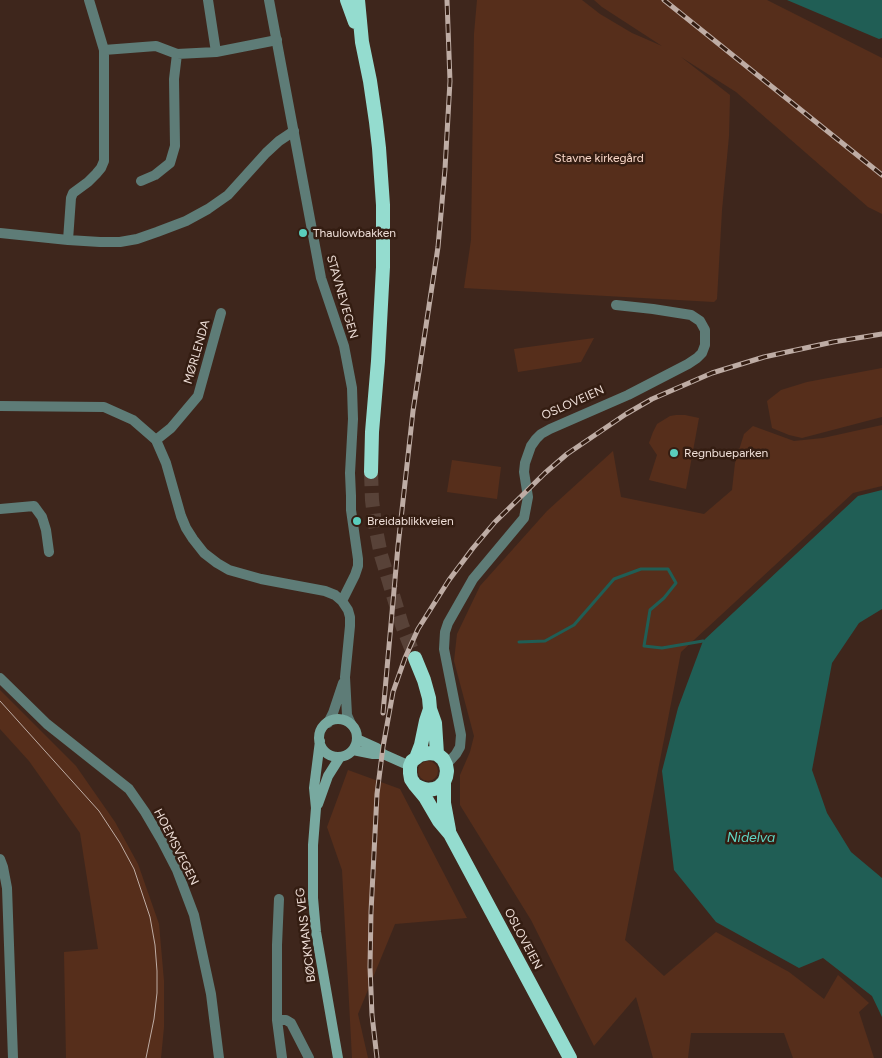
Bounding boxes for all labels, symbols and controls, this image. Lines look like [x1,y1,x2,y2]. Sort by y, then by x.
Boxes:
park label: Stavne kirkegård [554,151,644,165]
place label: Thaulowbakken [313,226,396,240]
marker: Thaulowbakken [297,227,309,239]
street label: STAVNEVEGEN [323,253,361,341]
street label: MØRLENDA [181,318,213,386]
street label: OSLOVEIEN [539,383,607,423]
place label: Regnbueparken [684,446,768,460]
marker: Regnbueparken [668,447,680,459]
place label: Breidablikkveien [367,514,454,528]
marker: Breidablikkveien [351,515,363,527]
street label: HOEMSVEGEN [151,806,201,888]
water label: Nidelva [727,830,775,846]
street label: BØCKMANS VEG [293,887,319,983]
street label: OSLOVEIEN [501,906,545,972]

